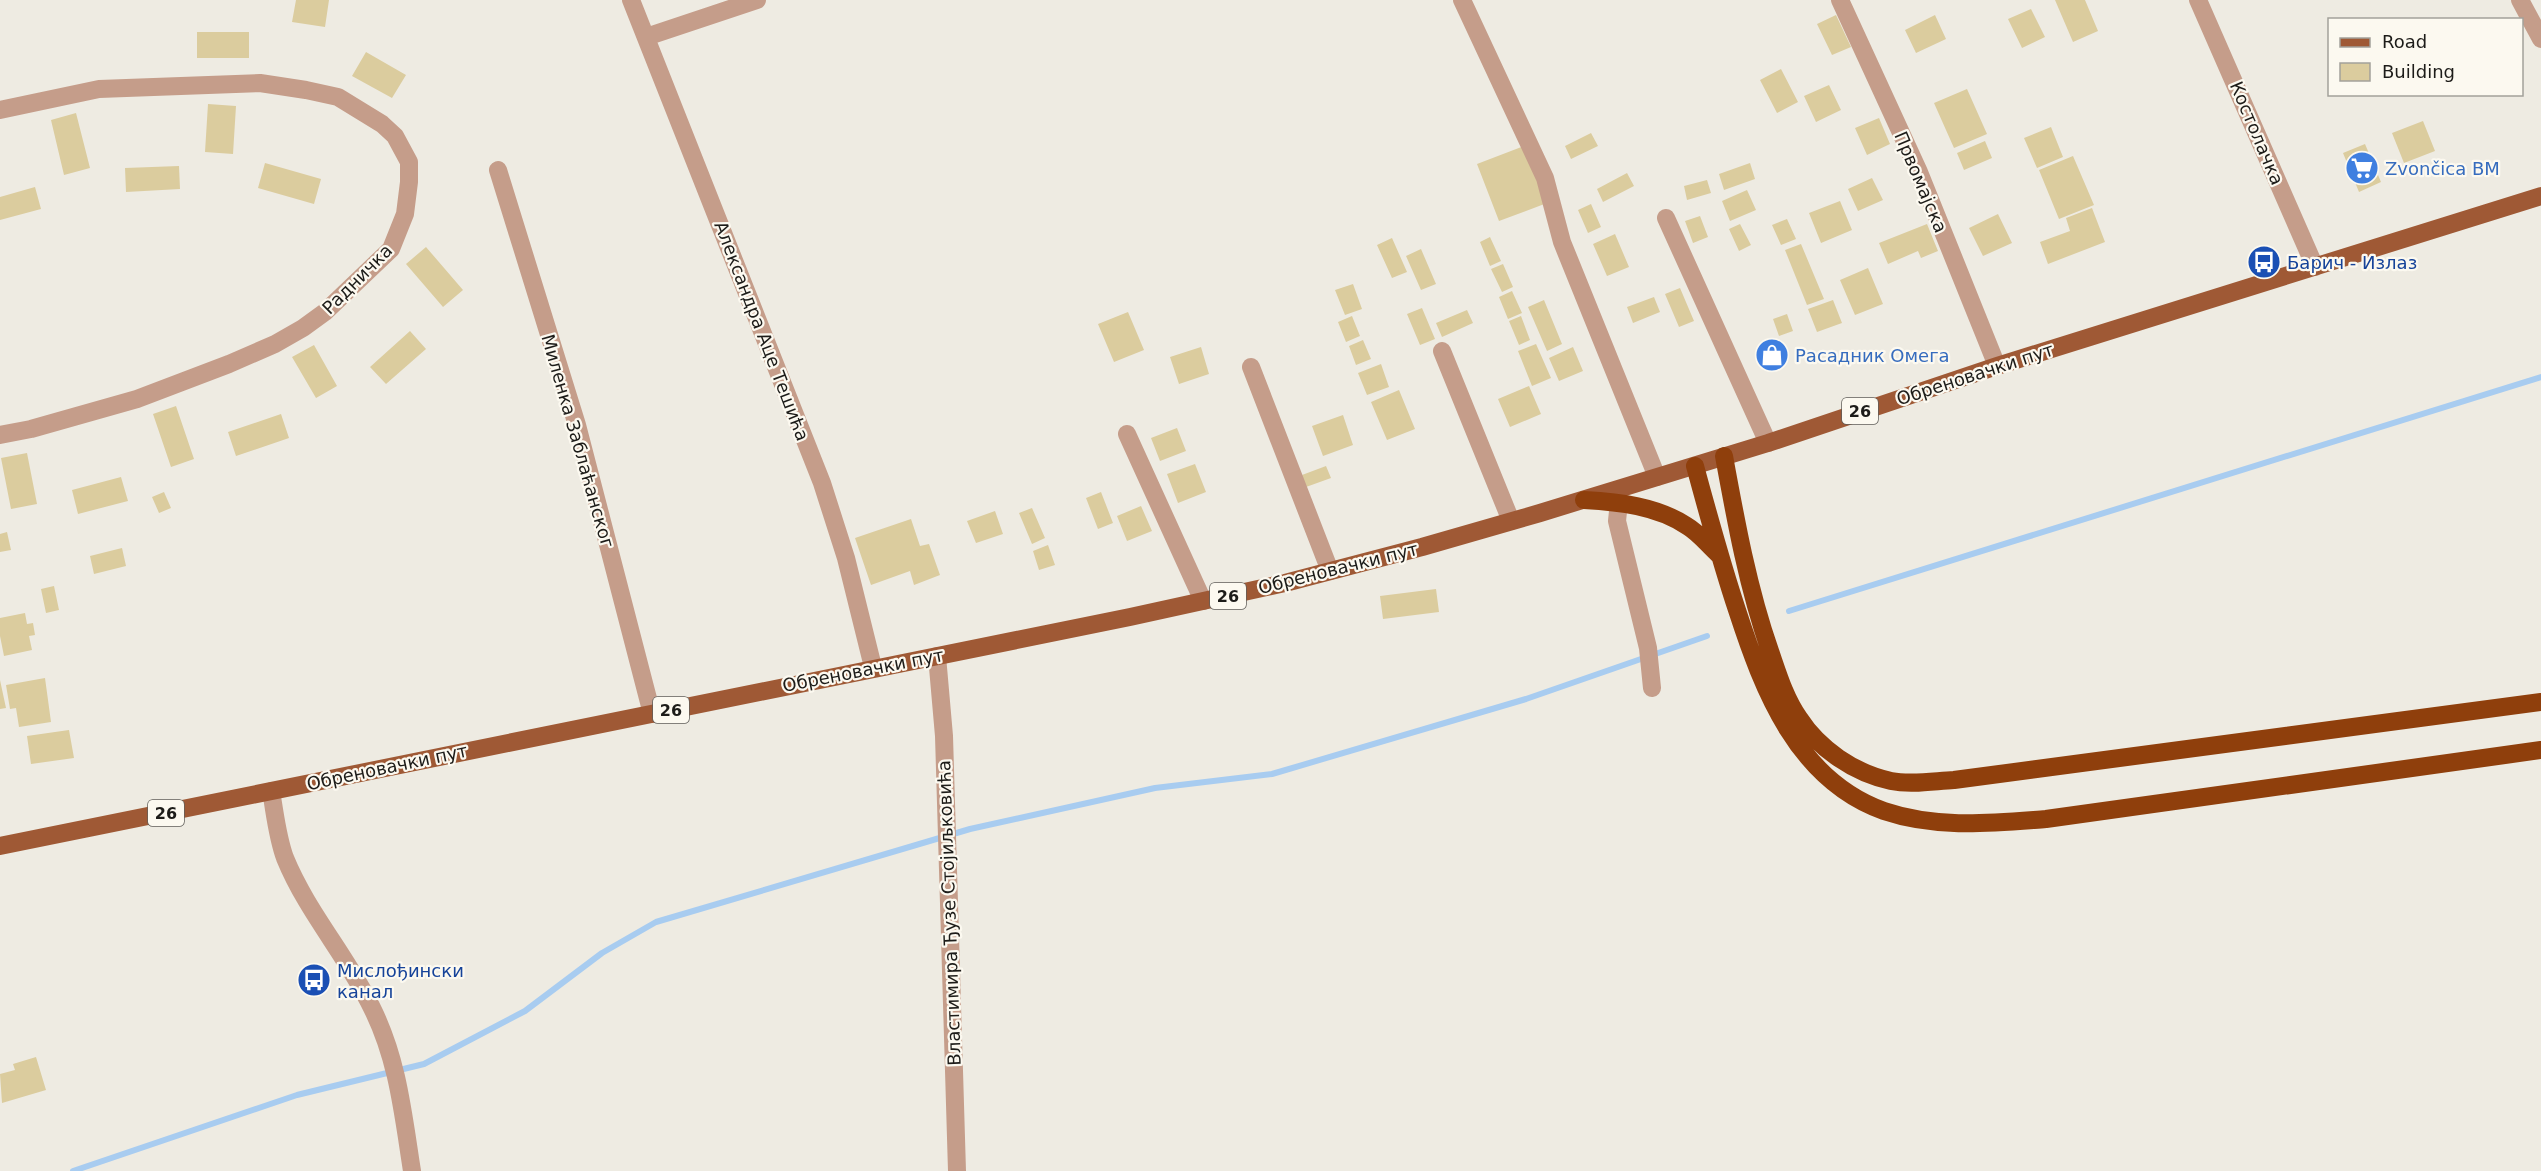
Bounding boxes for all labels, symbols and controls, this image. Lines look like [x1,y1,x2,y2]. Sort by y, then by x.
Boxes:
legend [2328,18,2523,96]
text: Road [2382,31,2427,52]
text: Building [2382,61,2455,82]
street label: Костолачка [2226,78,2288,188]
street label: Првомајска [1890,128,1952,236]
supermarket icon: Zvončica BM [2344,150,2380,186]
place label: Zvončica BM [2385,158,2500,179]
street label: Александра Аце Тешића [710,218,814,444]
street label: Радничка [318,240,396,318]
bus stop icon: Барич - Излаз [2246,244,2282,280]
place label: Барич - Излаз [2287,252,2417,273]
street label: Миленка Заблаћанског [537,332,619,550]
shop icon: Расадник Омега [1754,337,1790,373]
street label: Обреновачки пут [1894,339,2056,409]
place label: Расадник Омега [1795,345,1950,366]
road number: 26 [1842,398,1878,424]
street label: Обреновачки пут [1256,538,1420,598]
road number: 26 [1210,583,1246,609]
street label: Обреновачки пут [780,644,946,696]
road number: 26 [653,697,689,723]
street label: Обреновачки пут [305,740,469,794]
street label: Властимира Ђузе Стојиљковића [933,760,965,1066]
road number: 26 [148,800,184,826]
place label: Мислођински канал [337,960,464,1002]
bus stop icon: Мислођински канал [296,962,332,998]

